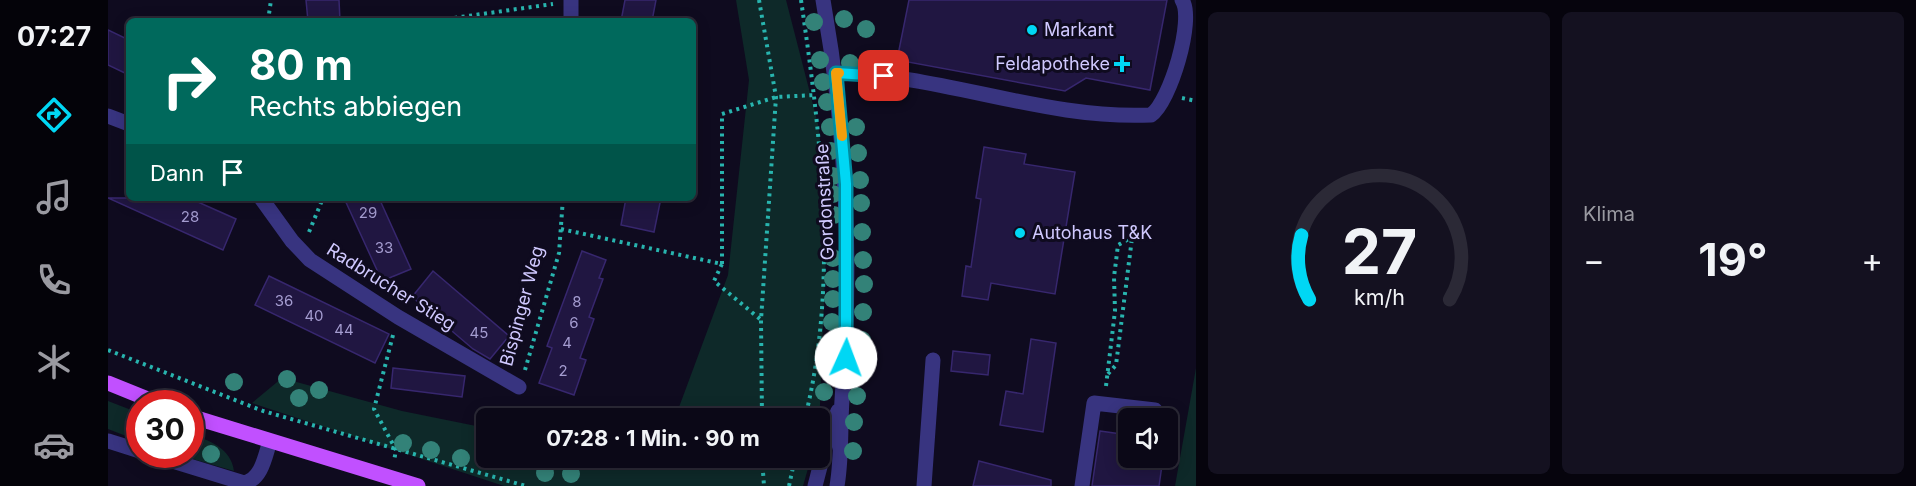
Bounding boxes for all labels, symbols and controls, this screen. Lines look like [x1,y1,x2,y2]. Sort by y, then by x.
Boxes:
place label: Markant [1044,19,1114,40]
text: 07:27 [17,20,91,53]
marker: Markant [1025,23,1039,37]
text: 80 m [249,39,353,90]
icon: right [150,42,228,120]
pin [858,50,909,101]
place label: Feldapotheke [995,53,1110,74]
marker: Feldapotheke [1115,57,1129,71]
icon: arrive [867,59,900,92]
text: Rechts abbiegen [249,90,462,123]
icon: directions [33,94,75,136]
street label: Gordonstraße [811,143,838,261]
icon: arrive [216,156,249,189]
text: Dann [150,160,204,186]
icon: music [33,176,75,218]
text: Klima [1583,202,1635,226]
house number: 29 [359,203,377,222]
house number: 28 [181,207,199,226]
text: 27 [1341,214,1417,289]
place label: Autohaus T&K [1032,222,1152,243]
marker: Autohaus T&K [1013,226,1027,240]
text: 19° [1698,232,1768,287]
house number: 33 [375,238,393,257]
street label: Radbrucher Stieg [323,239,459,335]
text: − [1583,240,1605,280]
text: + [1861,240,1883,280]
street label: Bispinger Weg [495,244,548,368]
icon: phone [33,259,75,301]
text: km/h [1354,284,1404,310]
house number: 36 [275,291,293,310]
house number: 8 [572,292,582,311]
house number: 40 [304,306,324,325]
house number: 6 [569,313,579,332]
house number: 44 [334,320,354,339]
house number: 45 [470,323,488,342]
position arrow [814,326,878,390]
house number: 4 [562,333,572,352]
icon: climate [33,341,75,383]
house number: 2 [558,361,568,380]
speed limit sign: 30 [126,390,204,468]
map controls [1118,408,1178,468]
button: sound [1118,408,1178,468]
icon: car [33,424,75,466]
text: 07:28 · 1 Min. · 90 m [546,425,760,451]

